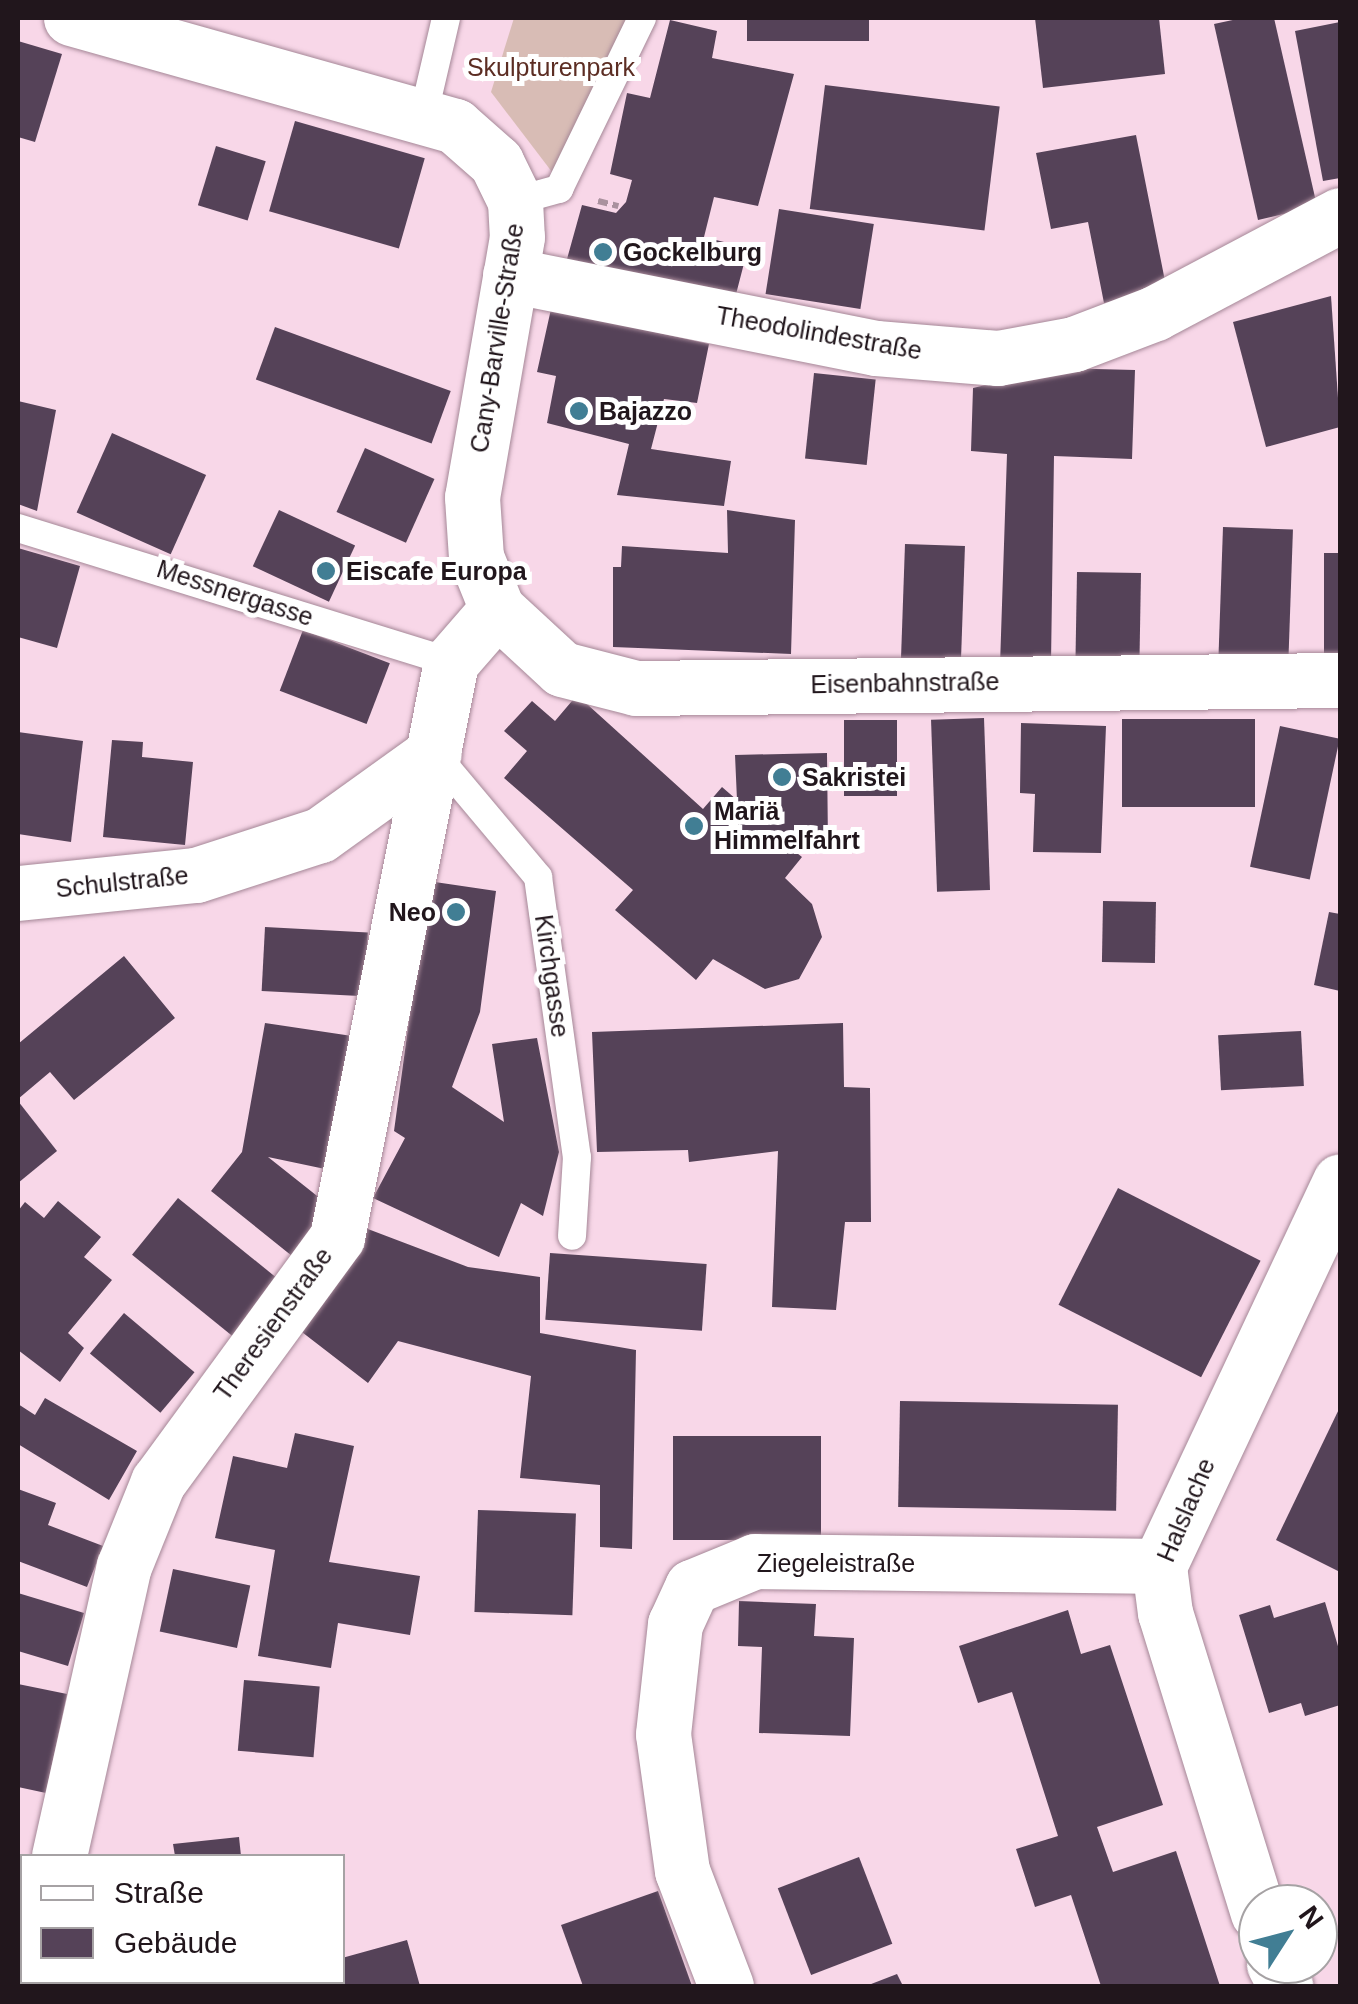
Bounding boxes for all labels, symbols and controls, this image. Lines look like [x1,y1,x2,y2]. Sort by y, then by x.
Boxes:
park label: Skulpturenpark [467,52,635,82]
street label: Cany-Barville-Straße [464,221,530,455]
place label: Gockelburg [623,237,762,267]
marker: Gockelburg [592,241,614,263]
street label: Theodolindestraße [714,300,924,366]
place label: Bajazzo [599,396,692,426]
marker: Bajazzo [568,400,590,422]
street label: Messnergasse [153,554,317,632]
place label: Eiscafe Europa [346,556,527,586]
marker: Eiscafe Europa [315,560,337,582]
street label: Eisenbahnstraße [810,666,1000,700]
place label: Sakristei [802,762,906,792]
marker: Sakristei [771,766,793,788]
place label: Mariä Himmelfahrt [714,797,860,856]
marker: Mariä Himmelfahrt [683,815,705,837]
street label: Schulstraße [54,860,190,904]
place label: Neo [389,897,436,927]
marker: Neo [445,901,467,923]
street label: Kirchgasse [529,913,575,1039]
street label: Theresienstraße [207,1242,339,1406]
street label: Halslache [1151,1454,1221,1566]
street label: Ziegeleistraße [757,1548,915,1578]
legend [20,1854,345,1984]
text: Straße [114,1876,204,1909]
north arrow [1238,1884,1338,1984]
text: N [1293,1900,1330,1935]
text: Gebäude [114,1926,237,1959]

